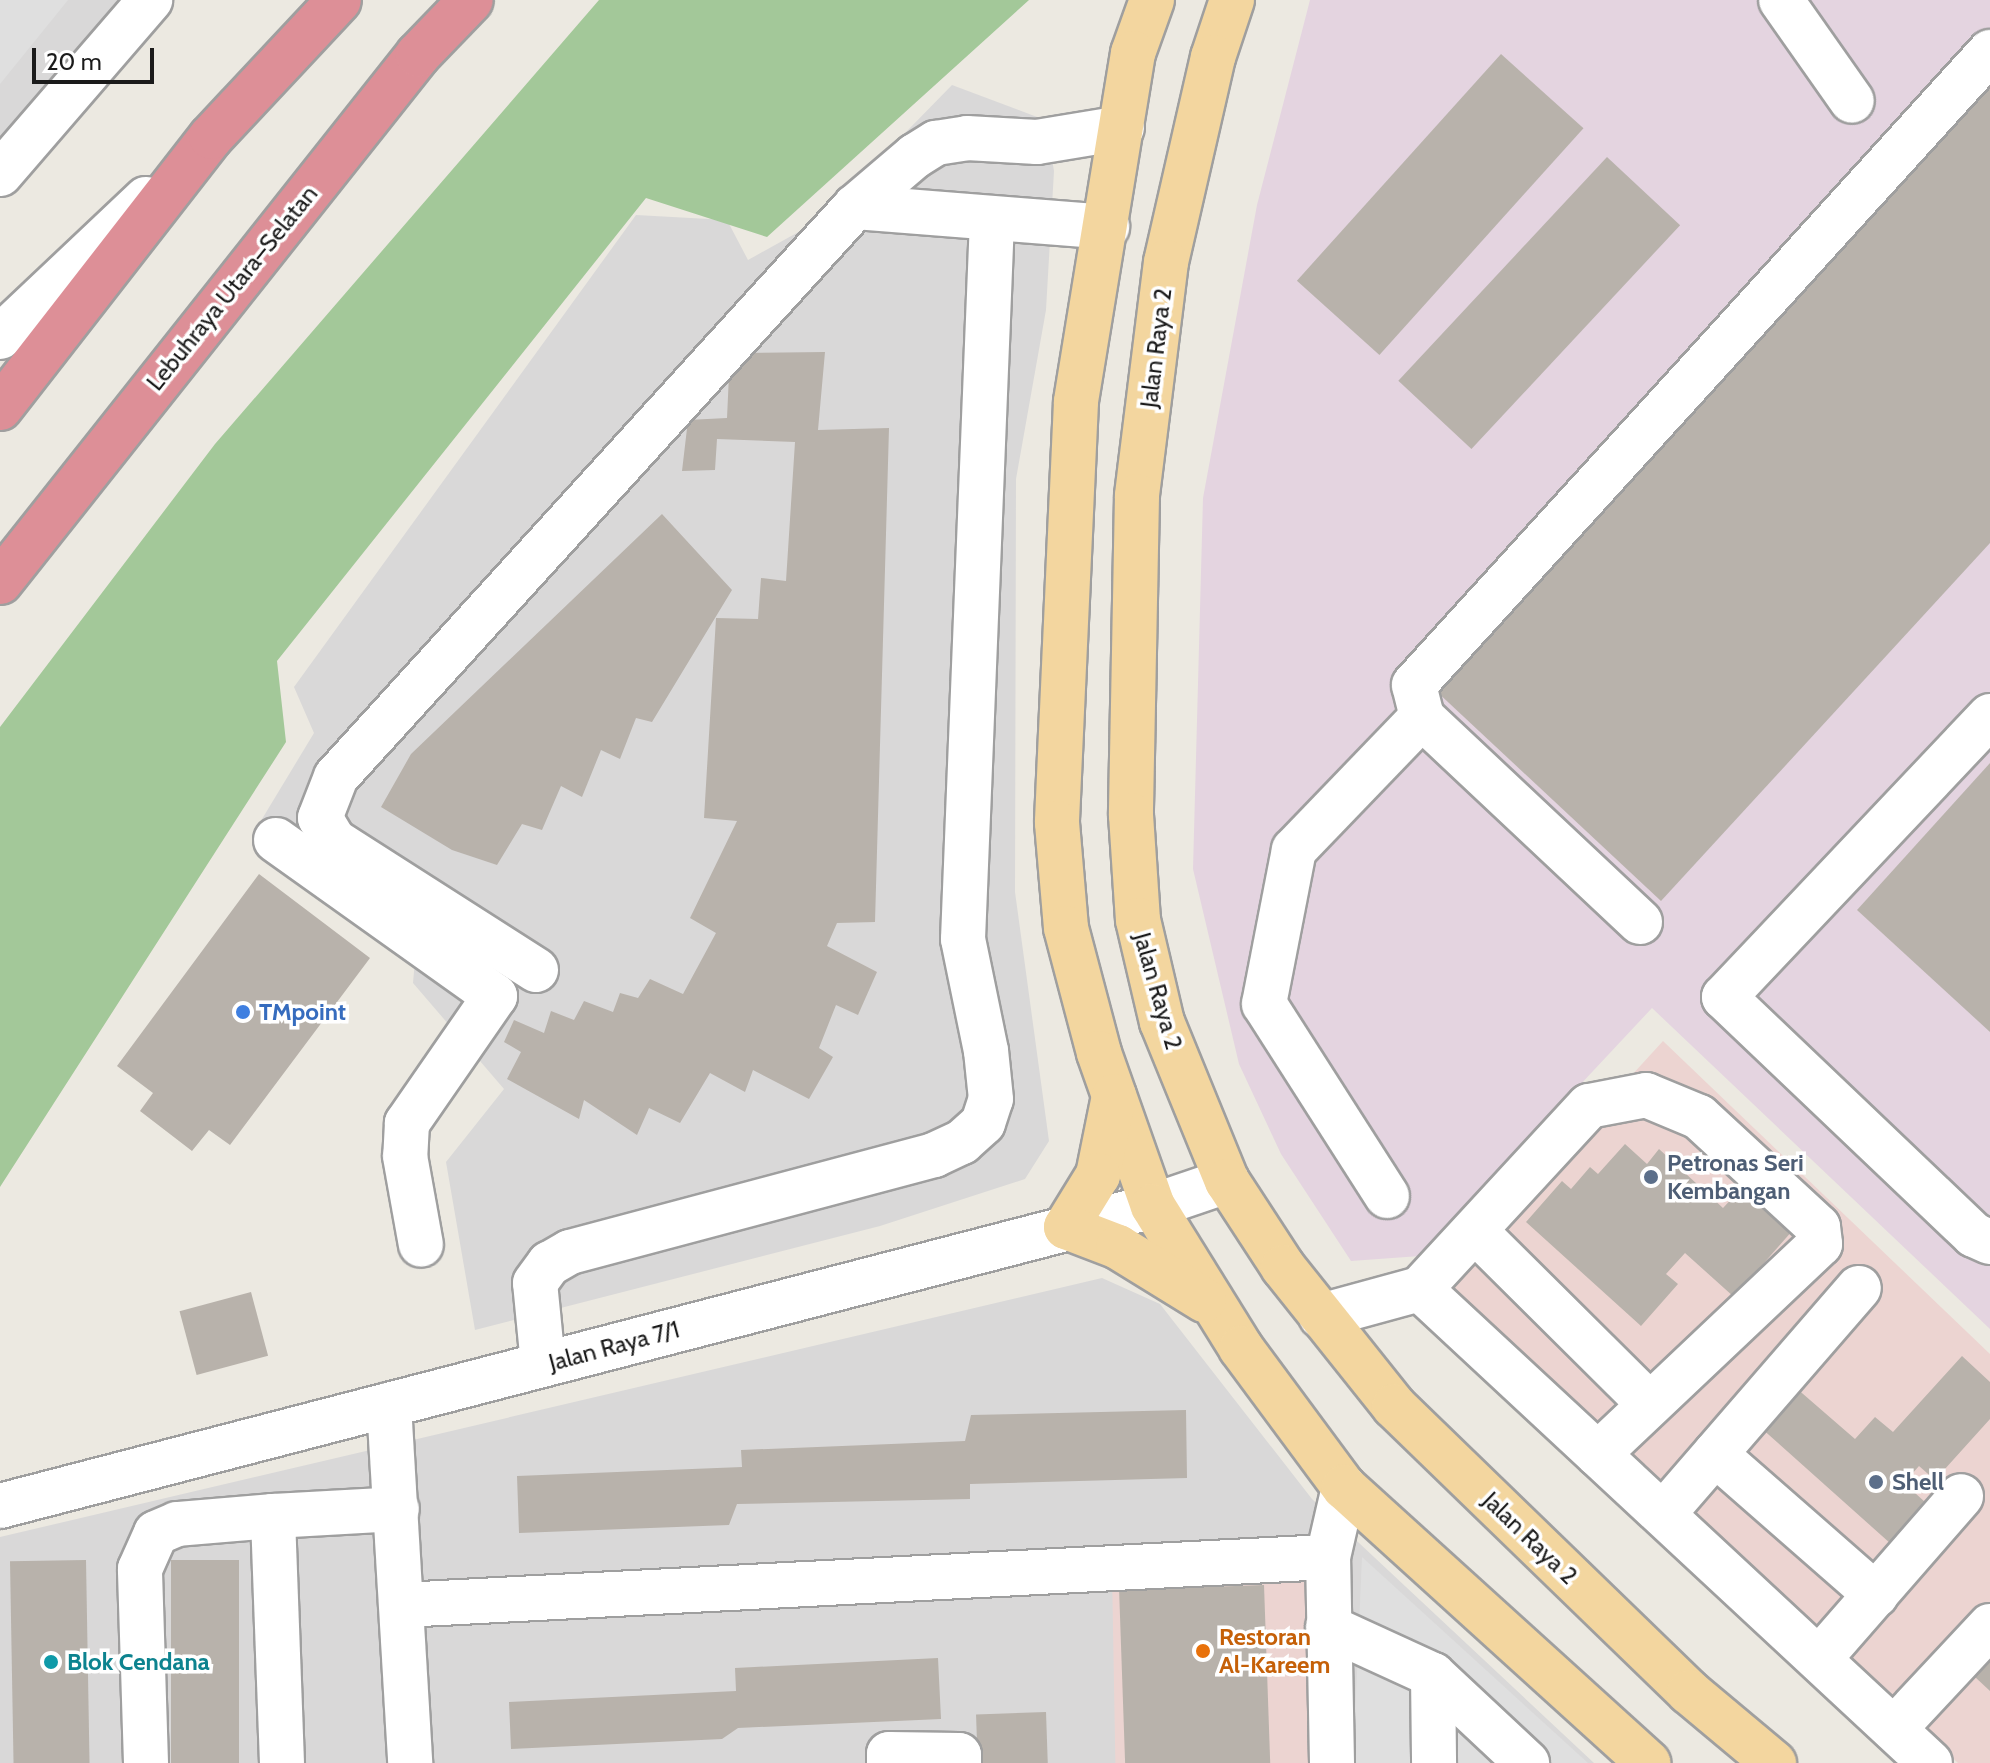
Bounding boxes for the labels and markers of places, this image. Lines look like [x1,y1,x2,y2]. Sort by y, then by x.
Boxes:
place label: TMpoint [259,998,346,1026]
marker: TMpoint [234,1003,252,1021]
place label: Petronas Seri Kembangan [1667,1149,1804,1205]
marker: Petronas Seri Kembangan [1642,1168,1660,1186]
place label: Shell [1892,1468,1944,1496]
marker: Shell [1867,1473,1885,1491]
place label: Restoran Al-Kareem [1219,1623,1330,1679]
marker: Restoran Al-Kareem [1194,1642,1212,1660]
place label: Blok Cendana [67,1648,210,1676]
marker: Blok Cendana [42,1653,60,1671]

